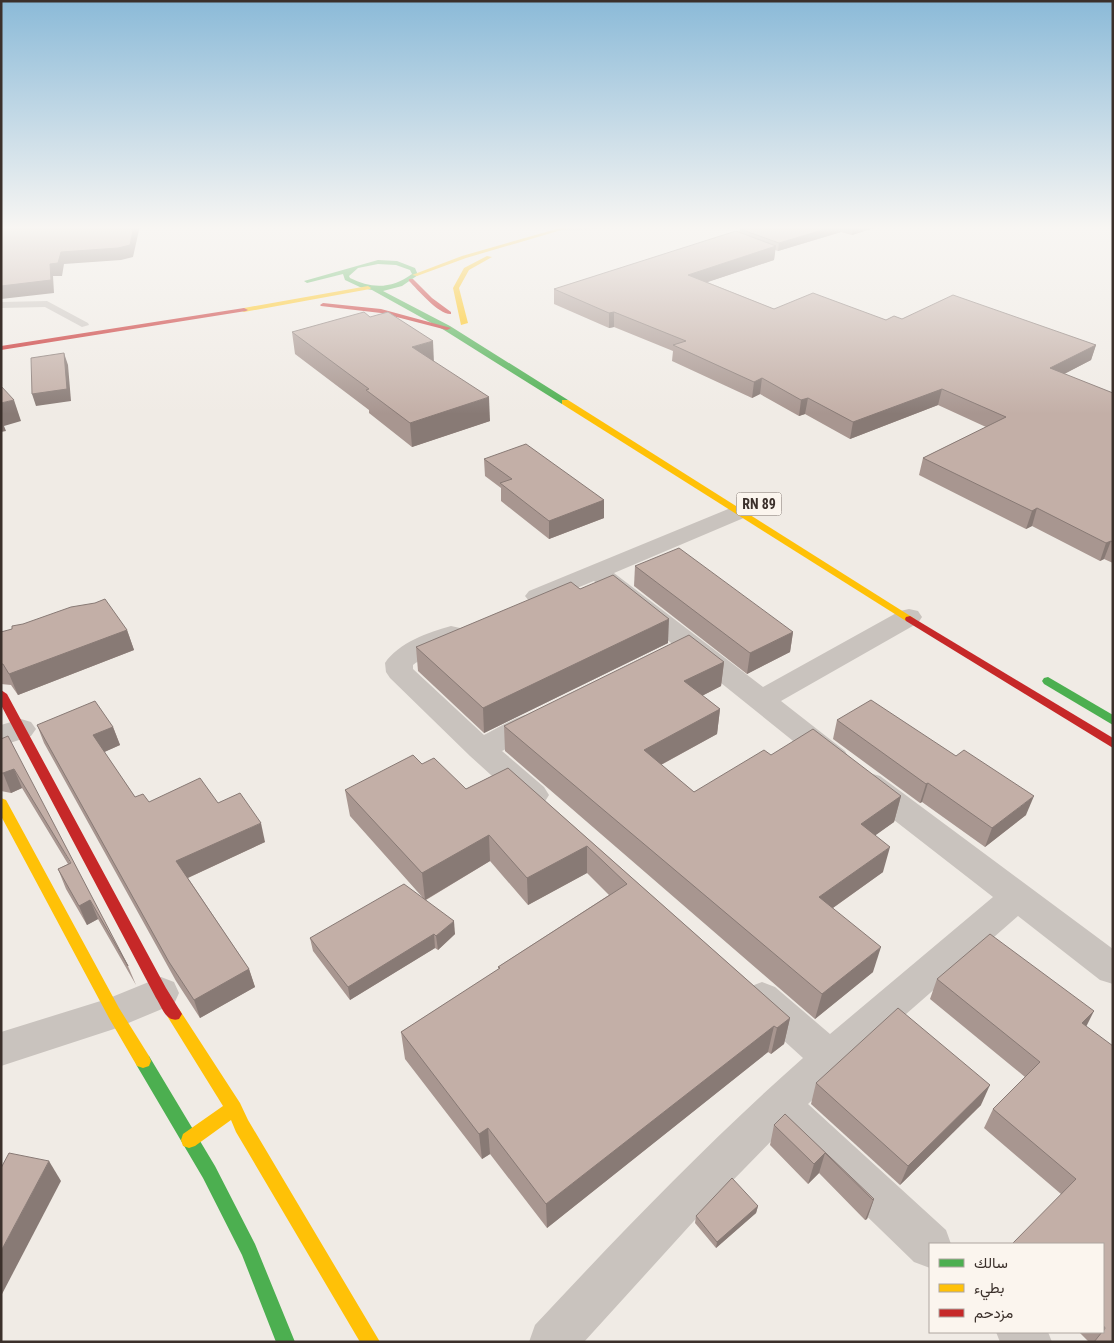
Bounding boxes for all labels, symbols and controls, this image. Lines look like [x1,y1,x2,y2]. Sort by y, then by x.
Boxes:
road number: RN 89 [736,492,782,516]
legend [929,1243,1104,1333]
text: سالك [974,1254,1008,1272]
text: بطيء [974,1279,1004,1301]
text: مزدحم [974,1304,1013,1323]

